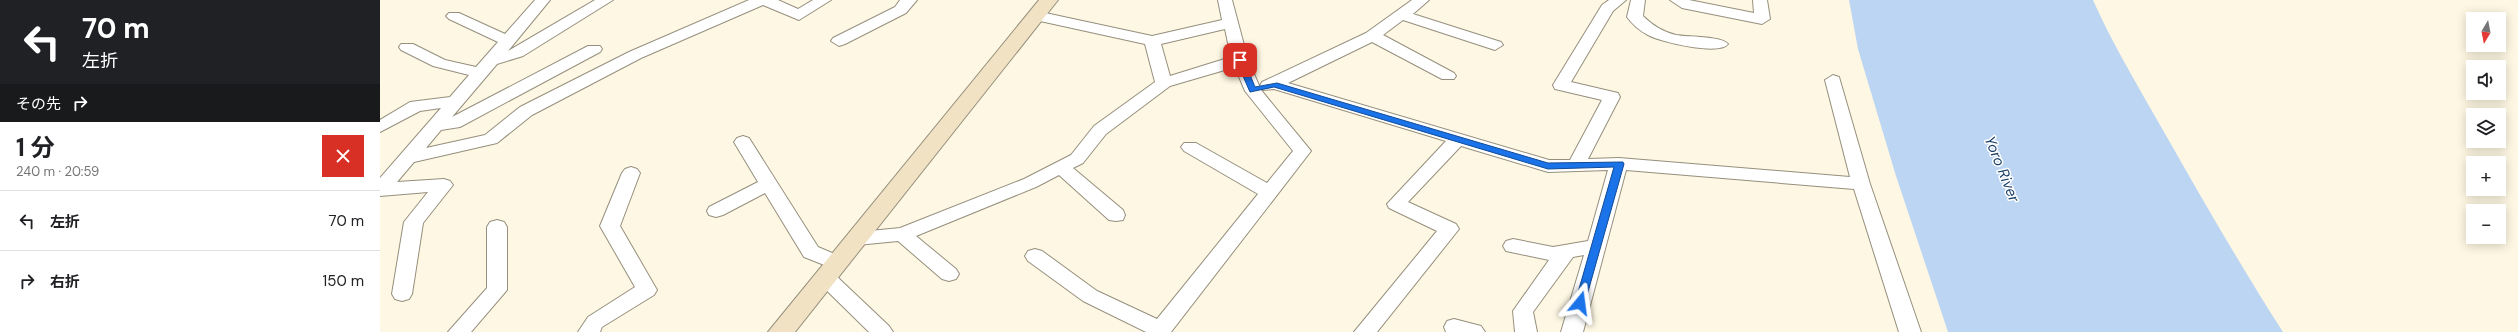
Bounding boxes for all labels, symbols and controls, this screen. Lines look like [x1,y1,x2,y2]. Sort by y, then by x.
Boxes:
text: 70 m [82,10,150,47]
north arrow [2466,12,2506,52]
map controls [2466,12,2506,244]
icon: left [16,16,68,68]
pin [1223,43,1257,77]
text: 左折 [82,49,118,73]
icon: arrive [1229,49,1251,71]
button: sound [2466,60,2506,100]
icon: right [69,92,91,114]
text: その先 [16,94,61,114]
button: layers [2466,108,2506,148]
text: 1 分 [16,132,54,163]
water label: Yoro River [1980,133,2024,205]
button: close [322,135,364,177]
button: + [2466,156,2506,196]
text: 240 m · 20:59 [16,163,99,180]
button: − [2466,204,2506,244]
icon: left [16,210,38,232]
text: 70 m [329,211,364,231]
text: 左折 [50,212,80,232]
icon: right [16,270,38,292]
text: 150 m [323,271,364,291]
text: 右折 [50,272,80,292]
position arrow [1559,282,1601,324]

